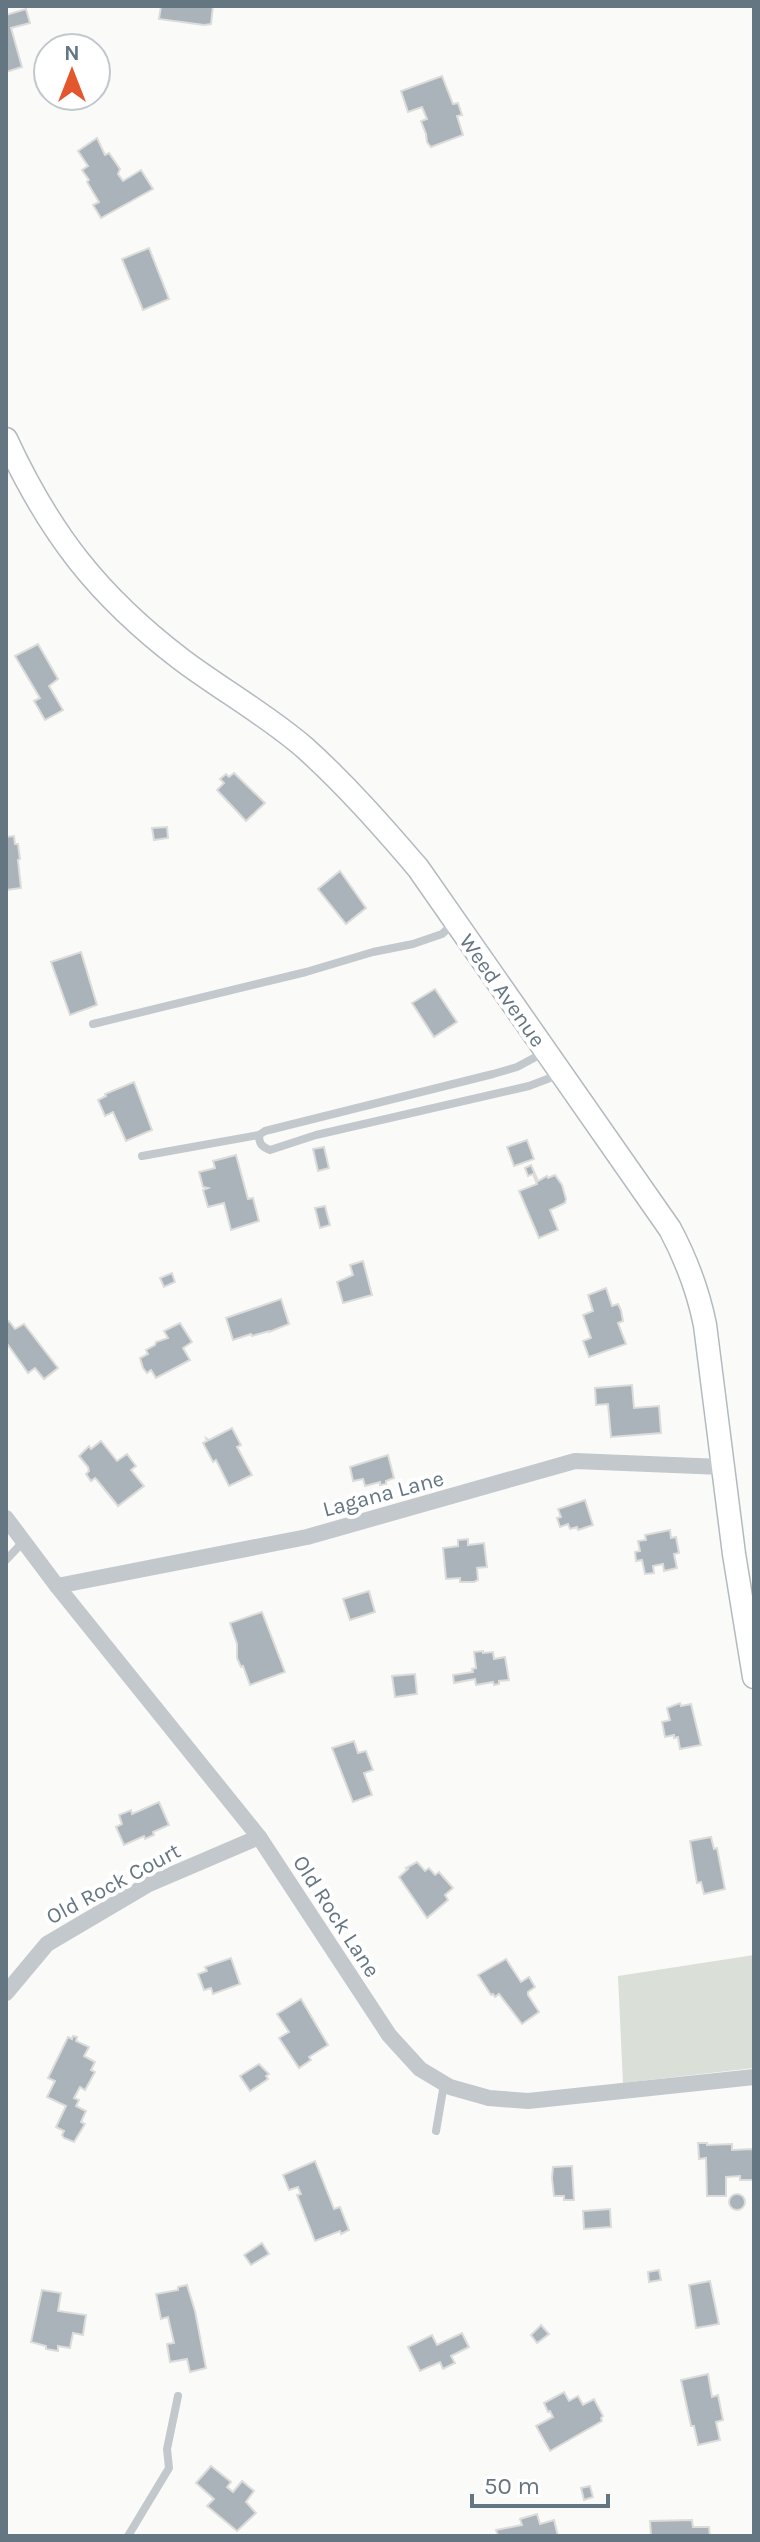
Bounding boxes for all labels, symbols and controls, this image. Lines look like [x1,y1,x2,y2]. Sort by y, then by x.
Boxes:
north arrow [32,32,112,112]
text: N [64,40,80,66]
street label: Weed Avenue [454,929,551,1052]
street label: Lagana Lane [320,1465,447,1523]
street label: Old Rock Court [42,1838,185,1930]
street label: Old Rock Lane [287,1851,385,1982]
scale bar [472,2458,608,2508]
text: 50 m [484,2472,540,2500]

